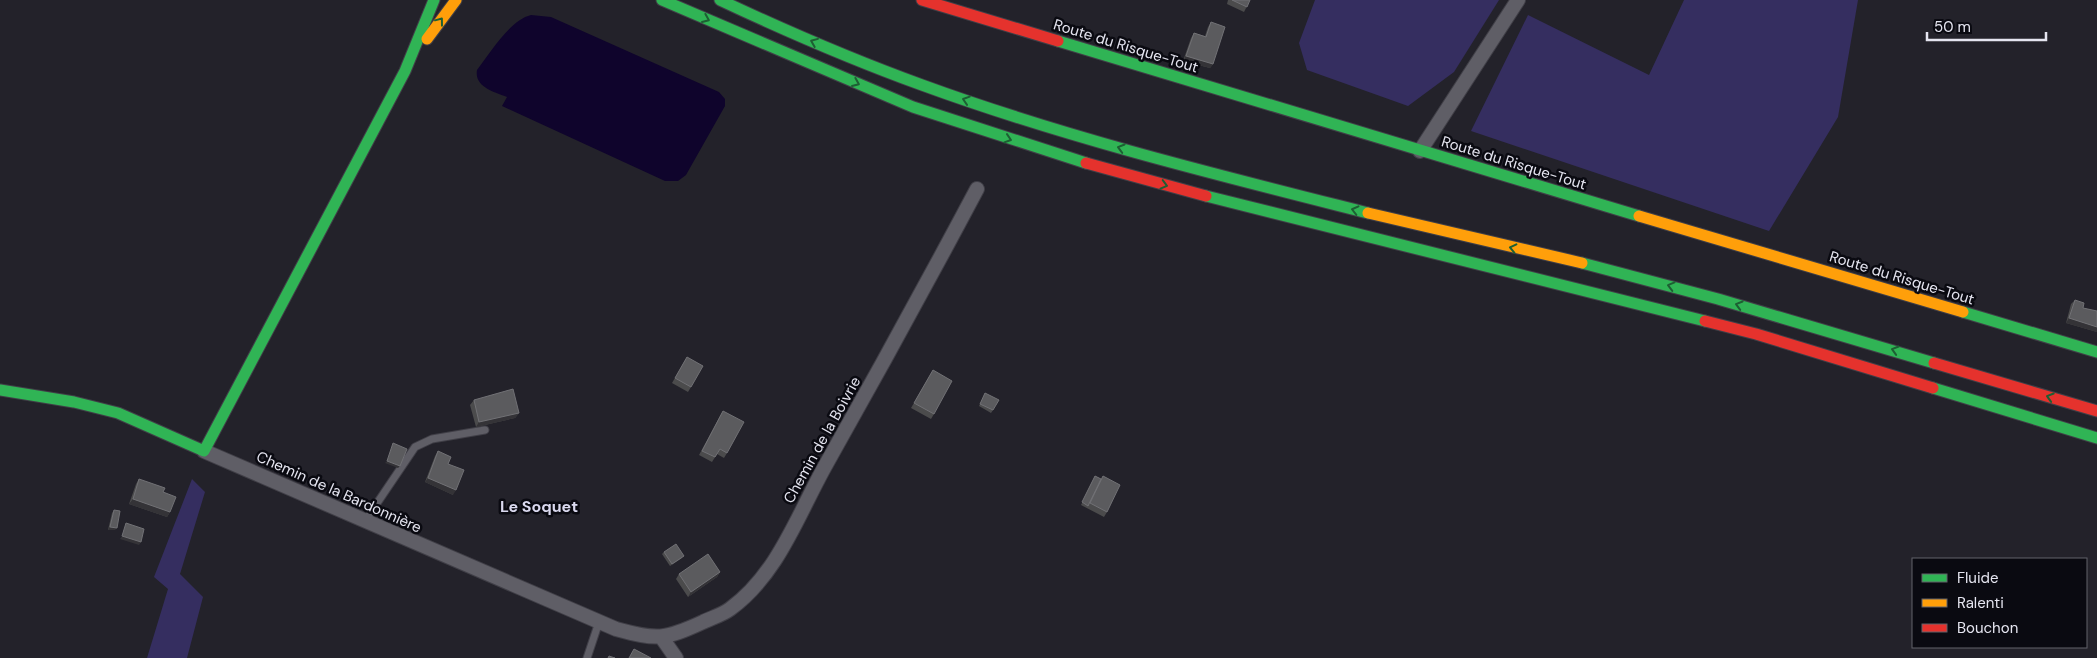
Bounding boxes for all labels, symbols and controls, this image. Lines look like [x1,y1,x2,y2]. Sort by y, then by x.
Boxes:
scale bar [1927,10,2046,42]
one-way arrow [701,13,710,24]
street label: Route du Risque-Tout [1051,14,1201,78]
text: 50 m [1934,17,1971,37]
one-way arrow [434,18,442,27]
one-way arrow [810,37,819,48]
one-way arrow [851,77,860,87]
one-way arrow [962,96,970,106]
street label: Route du Risque-Tout [1439,131,1589,195]
one-way arrow [1004,133,1012,143]
one-way arrow [1117,144,1125,154]
one-way arrow [1160,179,1168,189]
one-way arrow [1351,205,1360,216]
one-way arrow [1509,243,1518,254]
street label: Route du Risque-Tout [1827,246,1977,310]
one-way arrow [1668,282,1676,292]
one-way arrow [1735,300,1743,310]
one-way arrow [1891,346,1899,356]
street label: Chemin de la Boivrie [779,373,865,507]
one-way arrow [2047,392,2055,402]
street label: Chemin de la Bardonnière [253,447,425,537]
district label: Le Soquet [500,496,578,517]
legend [1912,558,2087,648]
text: Fluide [1957,568,1999,588]
text: Ralenti [1957,593,2004,613]
text: Bouchon [1957,618,2018,638]

